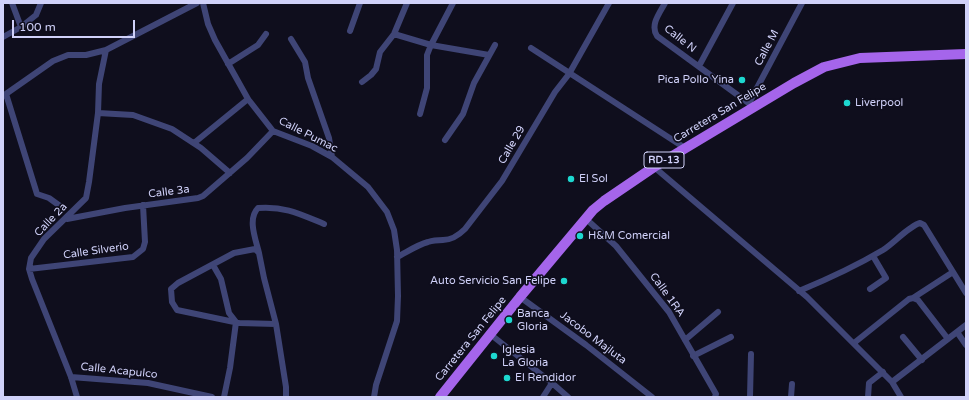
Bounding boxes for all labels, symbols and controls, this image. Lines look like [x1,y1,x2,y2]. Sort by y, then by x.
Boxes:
scale bar [14,12,137,38]
text: 100 m [19,20,56,34]
street label: Calle N [661,22,699,56]
street label: Calle M [752,28,782,68]
place label: Pica Pollo Yina [658,73,734,87]
marker: Pica Pollo Yina [737,75,747,85]
street label: Carretera San Felipe [671,80,769,146]
place label: Liverpool [855,96,903,110]
marker: Liverpool [842,98,852,108]
street label: Calle Pumac [276,114,340,156]
street label: Calle 29 [496,123,528,167]
road number: RD-13 [644,152,684,168]
place label: El Sol [579,172,608,186]
marker: El Sol [566,174,576,184]
street label: Calle 3a [148,183,190,201]
street label: Calle 2a [32,200,70,240]
place label: H&M Comercial [588,229,670,243]
marker: H&M Comercial [575,231,585,241]
street label: Calle Silverio [62,240,130,262]
street label: Calle 1RA [647,270,687,320]
place label: Auto Servicio San Felipe [430,274,556,288]
marker: Auto Servicio San Felipe [559,276,569,286]
street label: Carretera San Felipe [433,294,509,384]
place label: Banca Gloria [517,307,550,333]
street label: Jacobo Majluta [557,309,629,367]
marker: Banca Gloria [504,315,514,325]
place label: Iglesia La Gloria [502,343,548,369]
marker: Iglesia La Gloria [489,351,499,361]
street label: Calle Acapulco [80,360,158,382]
place label: El Rendidor [515,371,576,385]
marker: El Rendidor [502,373,512,383]

